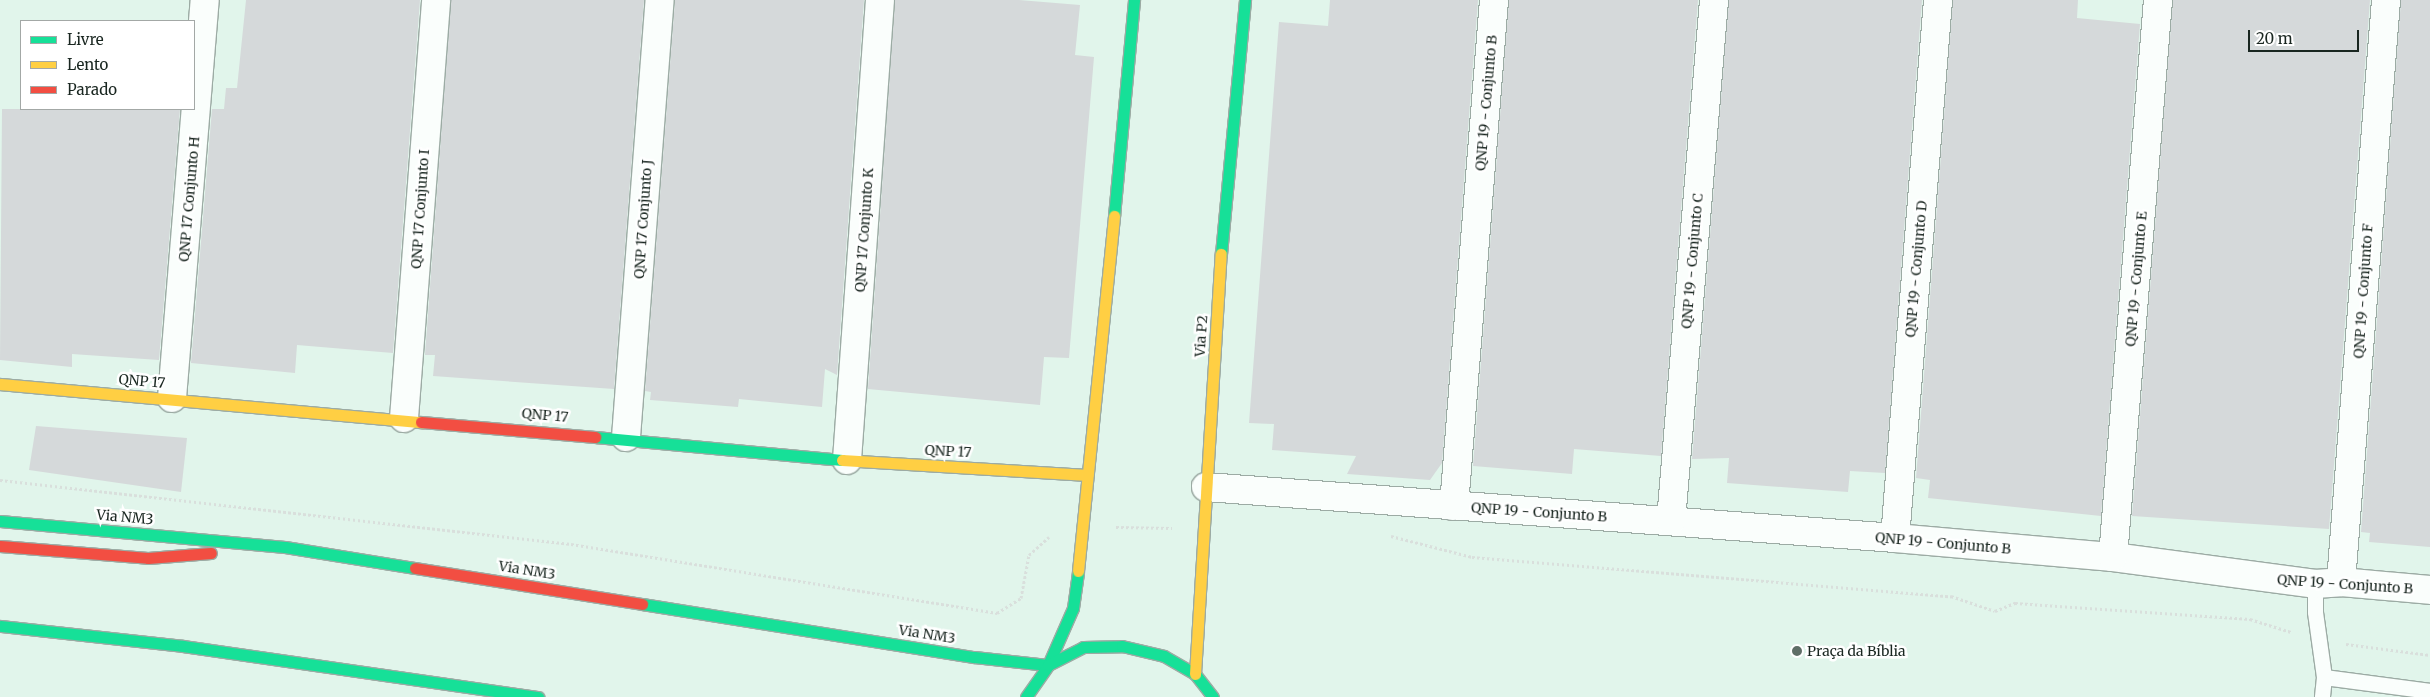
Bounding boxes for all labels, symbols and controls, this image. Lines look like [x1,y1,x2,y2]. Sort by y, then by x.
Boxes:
legend [20,20,195,110]
scale bar [2250,20,2361,52]
text: 20 m [2256,29,2293,48]
text: Livre [67,30,104,49]
street label: QNP 19 - Conjunto B [1472,35,1500,171]
text: Lento [67,55,108,74]
text: Parado [67,80,117,99]
street label: QNP 17 Conjunto H [175,136,203,262]
street label: QNP 17 Conjunto I [407,149,433,269]
street label: QNP 17 Conjunto J [630,159,656,279]
street label: QNP 17 Conjunto K [851,167,877,293]
street label: QNP 19 - Conjunto C [1678,193,1706,329]
street label: QNP 19 - Conjunto D [1902,200,1930,338]
street label: QNP 19 - Conjunto E [2122,211,2150,347]
street label: QNP 19 - Conjunto F [2350,223,2376,359]
street label: Via P2 [1191,315,1211,357]
street label: QNP 17 [118,371,166,391]
street label: QNP 17 [521,405,569,425]
street label: QNP 17 [924,441,972,461]
street label: QNP 19 - Conjunto B [1471,499,1607,525]
street label: Via NM3 [96,506,154,528]
street label: QNP 19 - Conjunto B [1875,529,2011,557]
street label: Via NM3 [497,557,557,583]
street label: QNP 19 - Conjunto B [2277,571,2413,597]
street label: Via NM3 [897,621,957,647]
place label: Praça da Bíblia [1807,643,1905,659]
marker: Praça da Bíblia [1791,645,1803,657]

